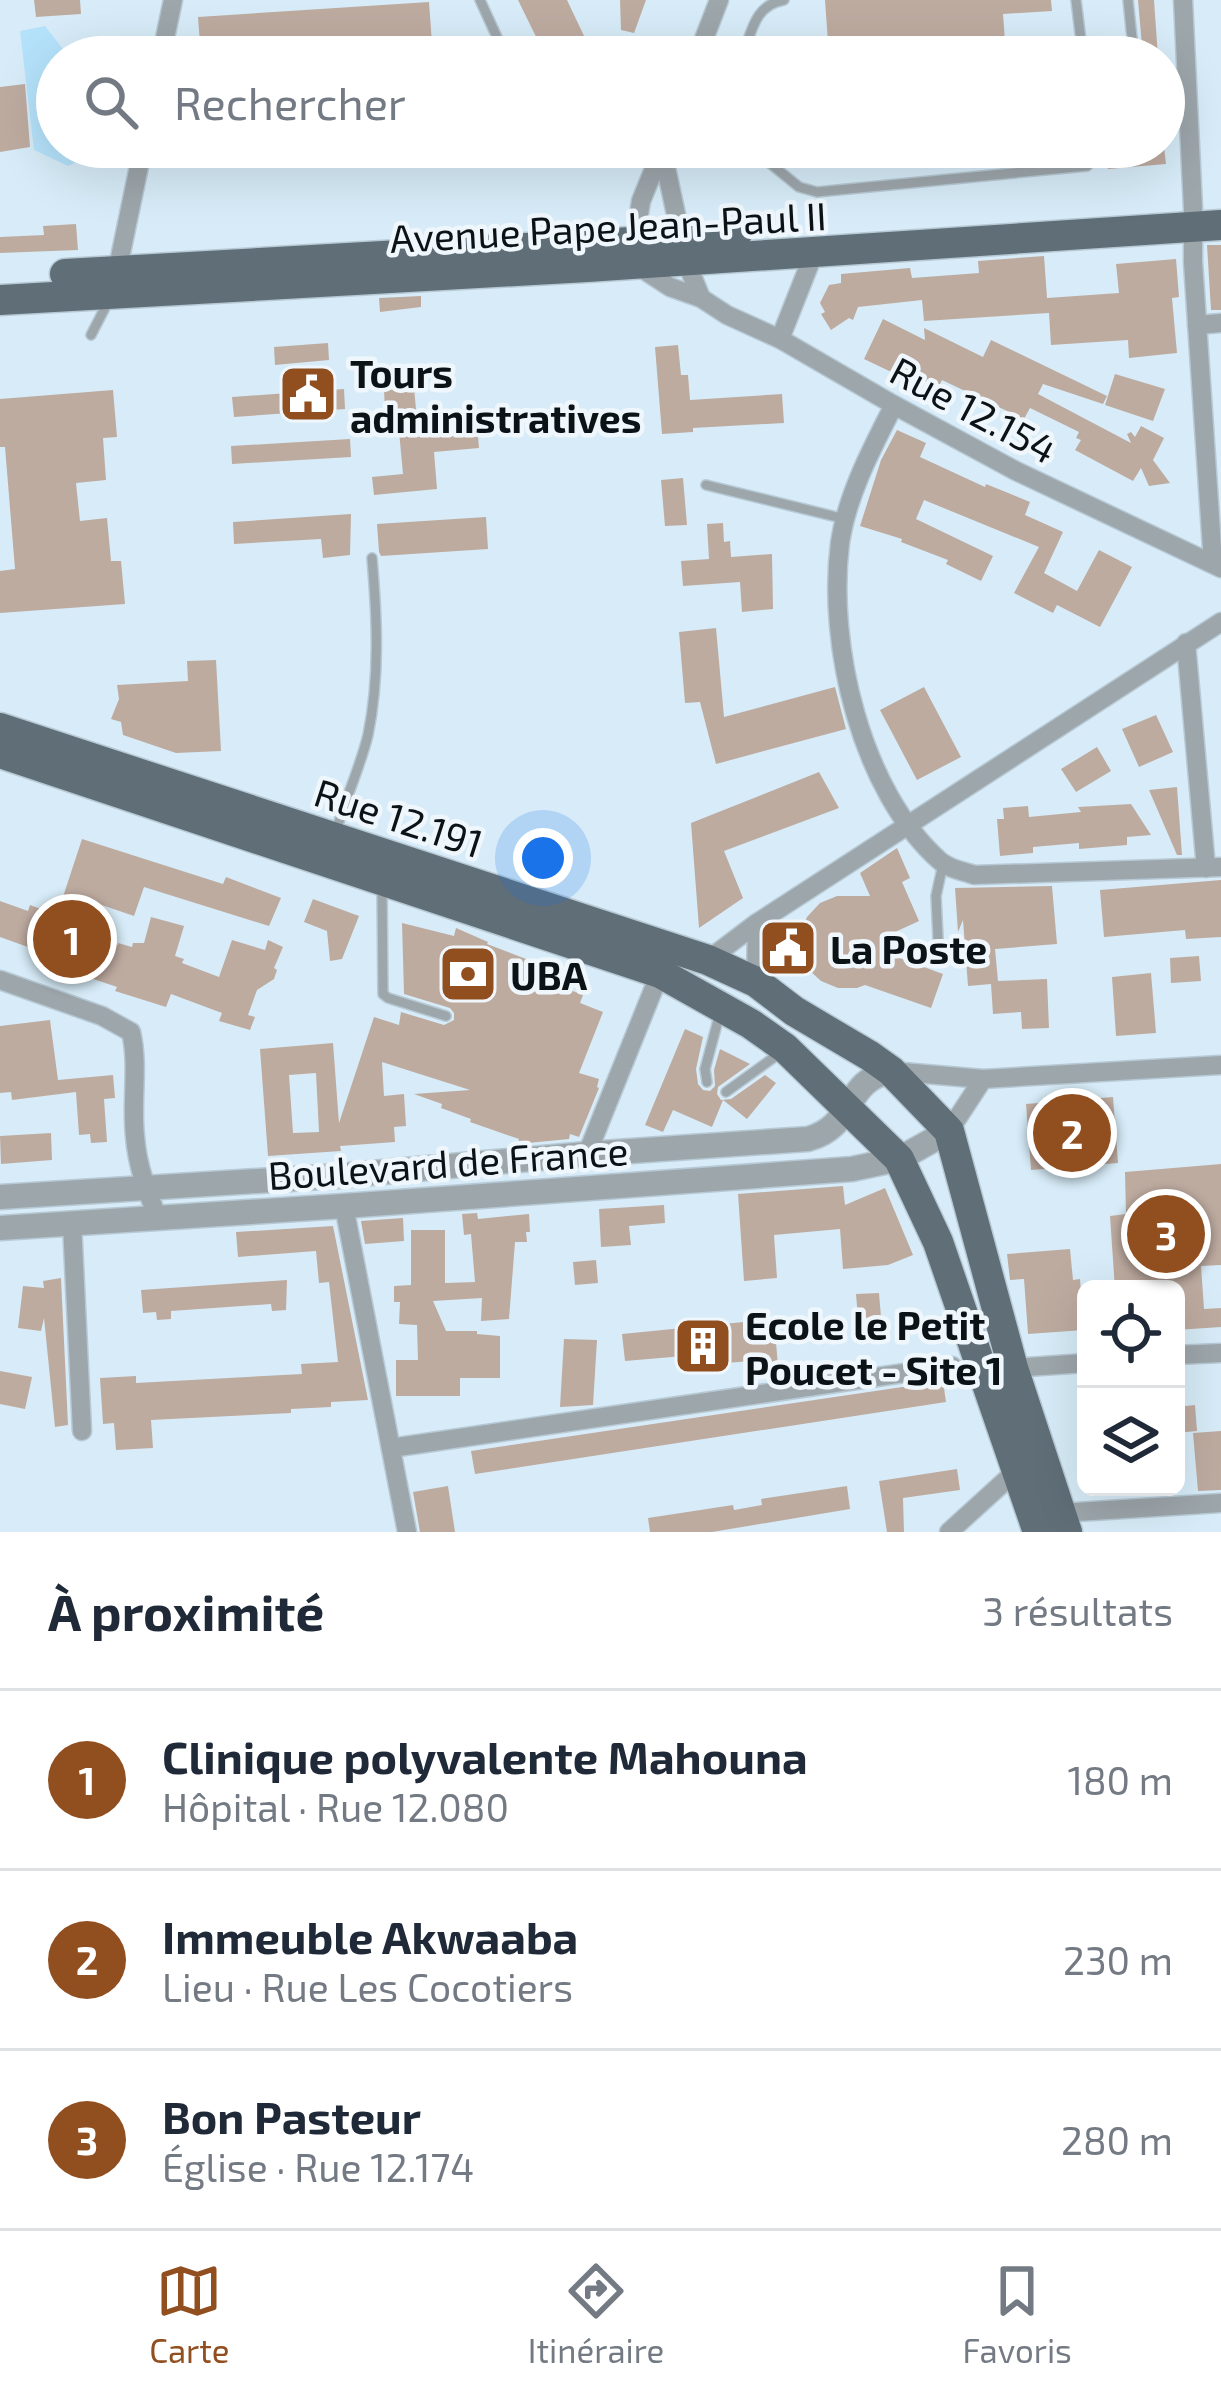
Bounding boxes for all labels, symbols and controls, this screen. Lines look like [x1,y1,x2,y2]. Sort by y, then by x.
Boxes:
search box [36,36,1185,168]
icon: search [78,69,144,135]
text: Rechercher [174,75,406,129]
street label: Avenue Pape Jean-Paul II [388,191,828,261]
street label: Rue 12.154 [883,346,1065,472]
place label: Tours administratives [350,349,642,441]
public building icon: Tours administratives [277,363,339,425]
street label: Rue 12.191 [309,768,489,866]
your location [513,828,573,888]
pin: 1 [33,894,111,984]
public building icon: La Poste [757,917,819,979]
place label: La Poste [830,925,987,972]
bank icon: UBA [437,943,499,1005]
place label: UBA [510,951,588,998]
pin: 2 [1033,1088,1111,1178]
street label: Boulevard de France [266,1126,630,1198]
pin: 3 [1127,1189,1205,1279]
map controls [1077,1280,1185,1496]
button: locate [1077,1280,1185,1388]
place label: Ecole le Petit Poucet - Site 1 [745,1301,1003,1393]
building icon: Ecole le Petit Poucet - Site 1 [672,1315,734,1377]
button: layers [1077,1388,1185,1496]
text: À proximité [48,1580,324,1641]
text: 3 résultats [982,1587,1173,1634]
text: Clinique polyvalente Mahouna [162,1729,808,1783]
text: 1 [79,1756,95,1803]
text: 180 m [1067,1756,1173,1803]
text: Hôpital · Rue 12.080 [162,1783,509,1830]
text: Immeuble Akwaaba [162,1909,578,1963]
text: 2 [76,1936,98,1983]
text: 230 m [1063,1936,1173,1983]
text: Lieu · Rue Les Cocotiers [162,1963,573,2010]
text: Bon Pasteur [162,2089,421,2143]
text: 3 [76,2116,98,2163]
text: 280 m [1061,2116,1173,2163]
text: Église · Rue 12.174 [162,2143,474,2190]
tab: Carte [149,2258,230,2370]
tab: Itinéraire [528,2258,664,2370]
tab: Favoris [962,2258,1072,2370]

